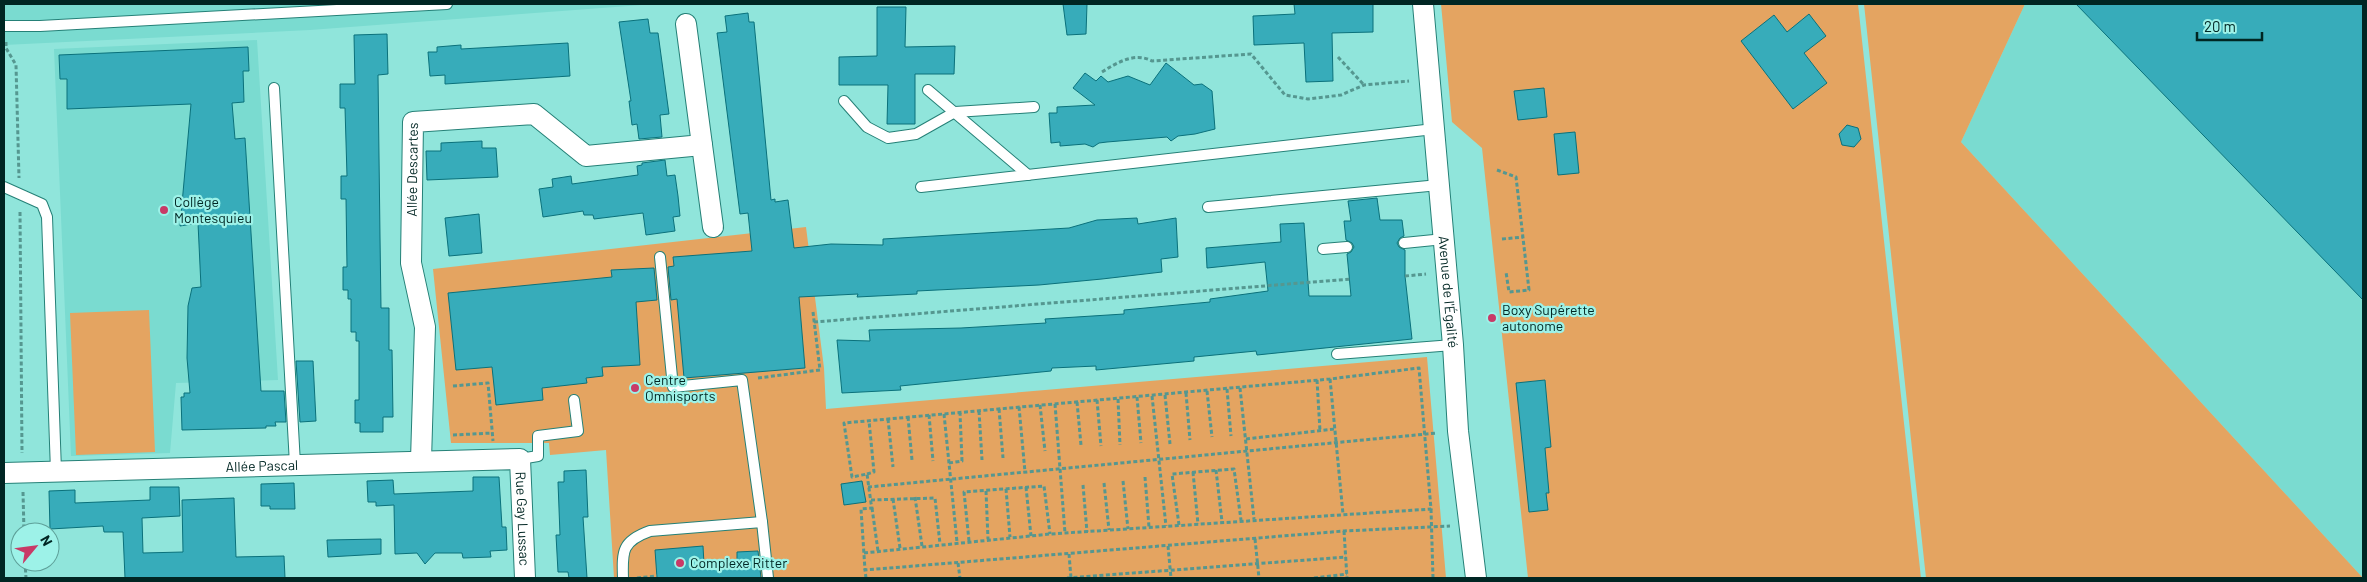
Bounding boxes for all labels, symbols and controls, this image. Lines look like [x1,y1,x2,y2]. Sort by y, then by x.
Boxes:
scale bar [2197,10,2262,42]
text: 20 m [2204,17,2236,35]
street label: Allée Descartes [403,122,421,217]
place label: Collège Montesquieu [174,193,252,226]
marker: Collège Montesquieu [158,204,170,216]
street label: Avenue de l'Égalité [1435,235,1462,349]
place label: Boxy Supérette autonome [1502,301,1595,334]
marker: Boxy Supérette autonome [1486,312,1498,324]
place label: Centre Omnisports [645,371,716,404]
marker: Centre Omnisports [629,382,641,394]
street label: Allée Pascal [225,456,298,475]
street label: Rue Gay Lussac [513,471,533,566]
north arrow [10,522,60,572]
text: N [37,532,56,549]
place label: Complexe Ritter [690,554,787,571]
marker: Complexe Ritter [674,557,686,569]

